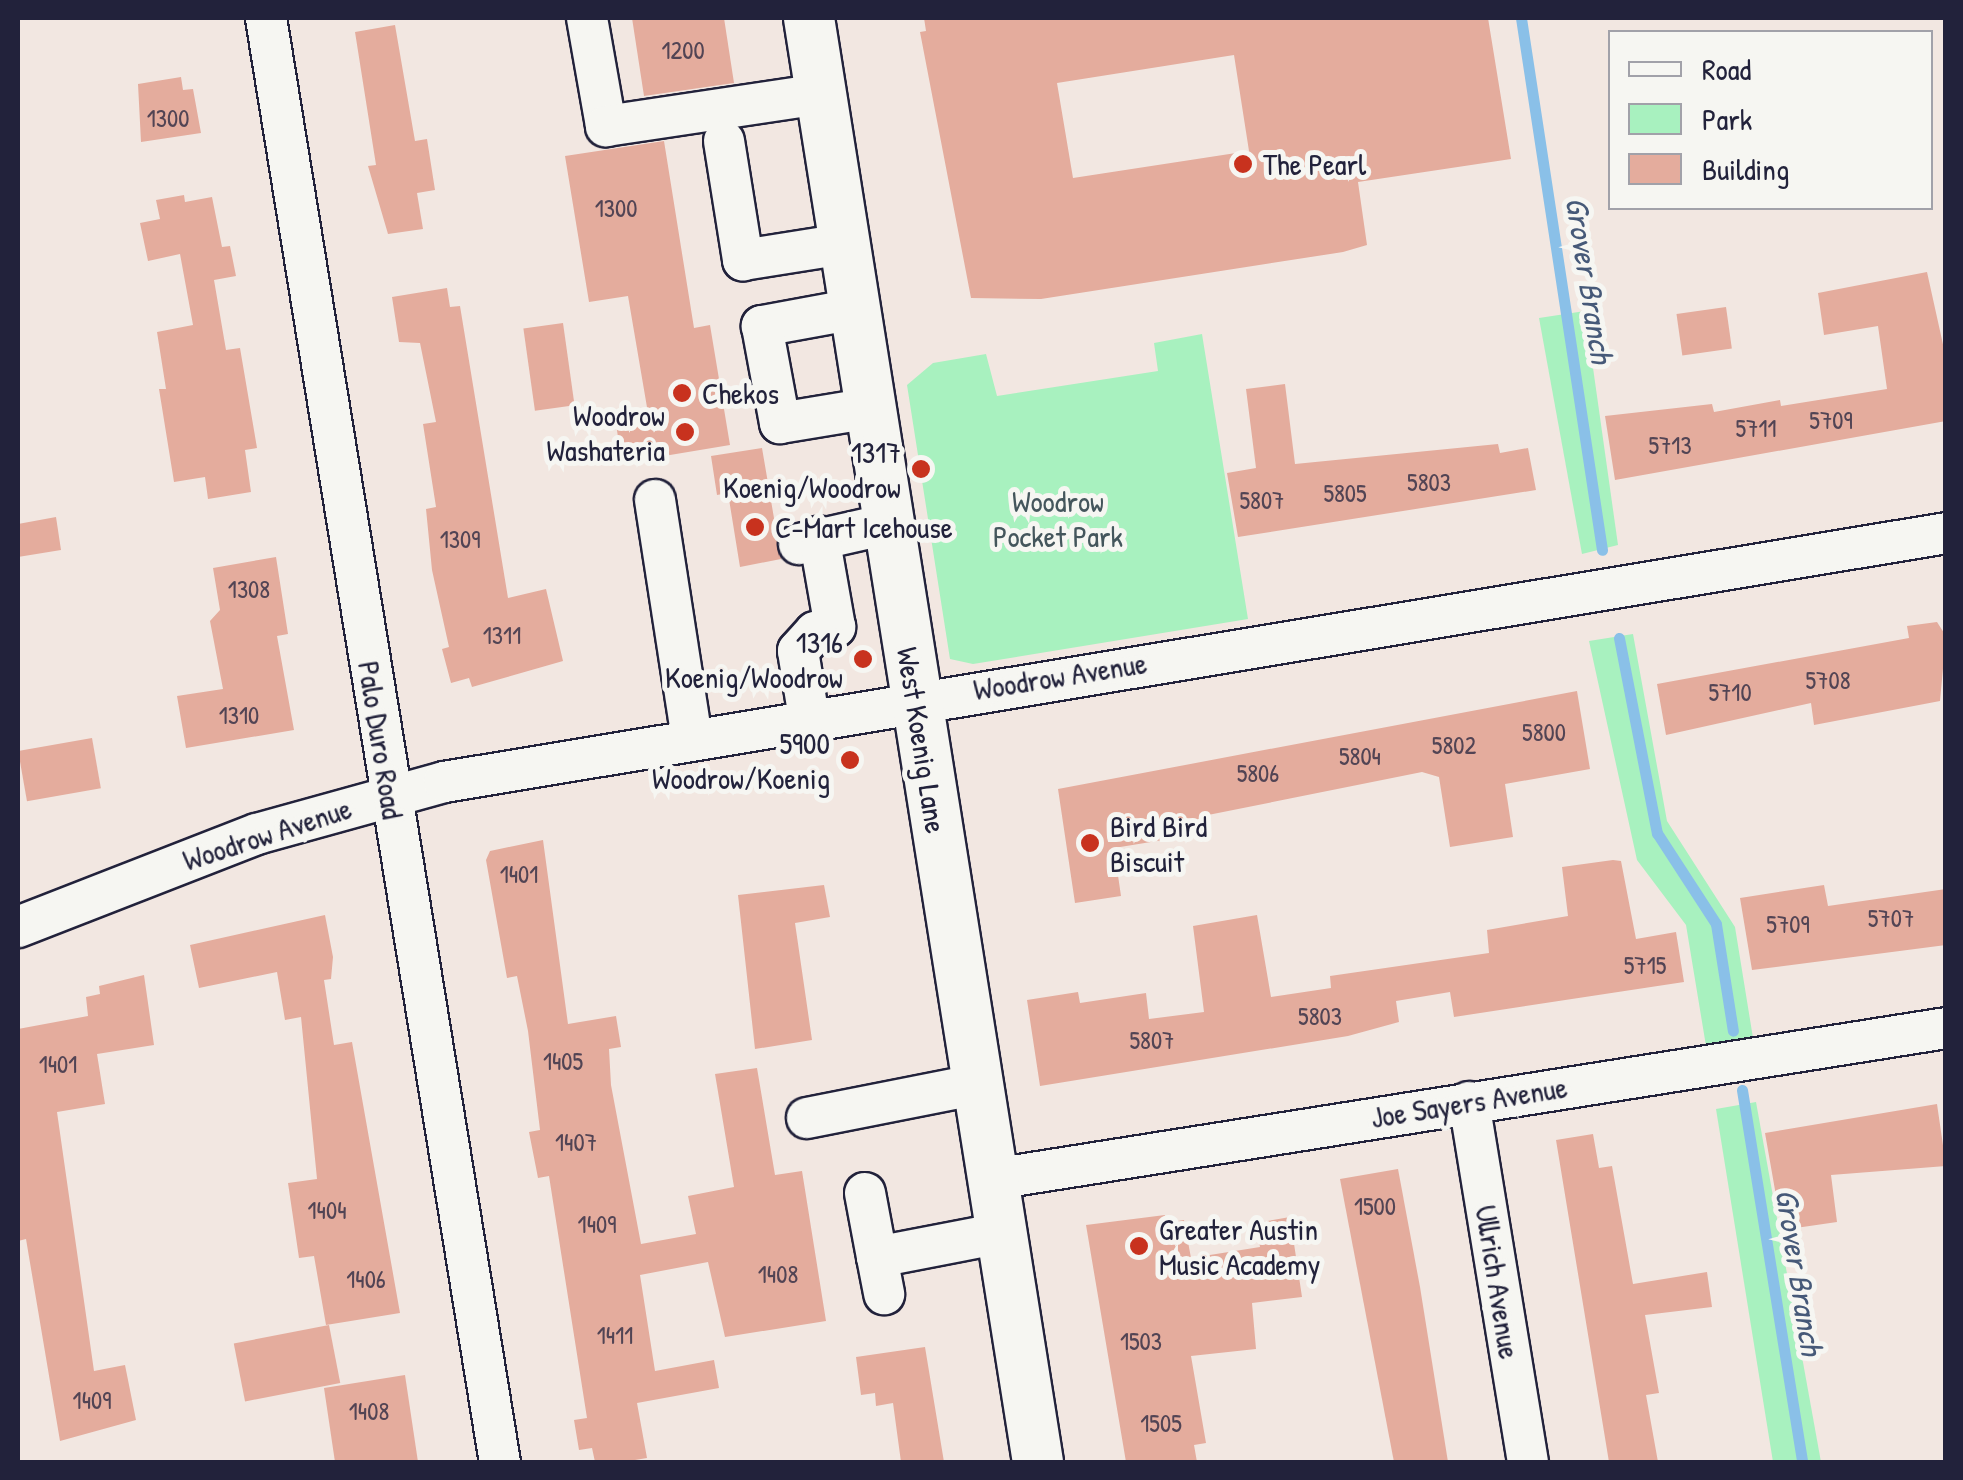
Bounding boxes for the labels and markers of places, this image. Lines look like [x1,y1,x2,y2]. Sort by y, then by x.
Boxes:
place label: The Pearl [1263,146,1366,182]
marker: The Pearl [1232,153,1254,175]
place label: Chekos [702,375,779,411]
marker: Chekos [671,382,693,404]
place label: Woodrow Washateria [547,397,665,468]
marker: Woodrow Washateria [674,421,696,443]
place label: 1317 Koenig/Woodrow [723,434,901,504]
marker: 1317 Koenig/Woodrow [910,458,932,480]
place label: C-Mart Icehouse [775,509,953,545]
marker: C-Mart Icehouse [744,516,766,538]
place label: 1316 Koenig/Woodrow [665,624,843,694]
marker: 1316 Koenig/Woodrow [852,648,874,670]
place label: 5900 Woodrow/Koenig [652,725,830,796]
marker: 5900 Woodrow/Koenig [839,749,861,771]
place label: Bird Bird Biscuit [1110,808,1207,878]
marker: Bird Bird Biscuit [1079,832,1101,854]
place label: Greater Austin Music Academy [1159,1211,1320,1282]
marker: Greater Austin Music Academy [1128,1235,1150,1257]

